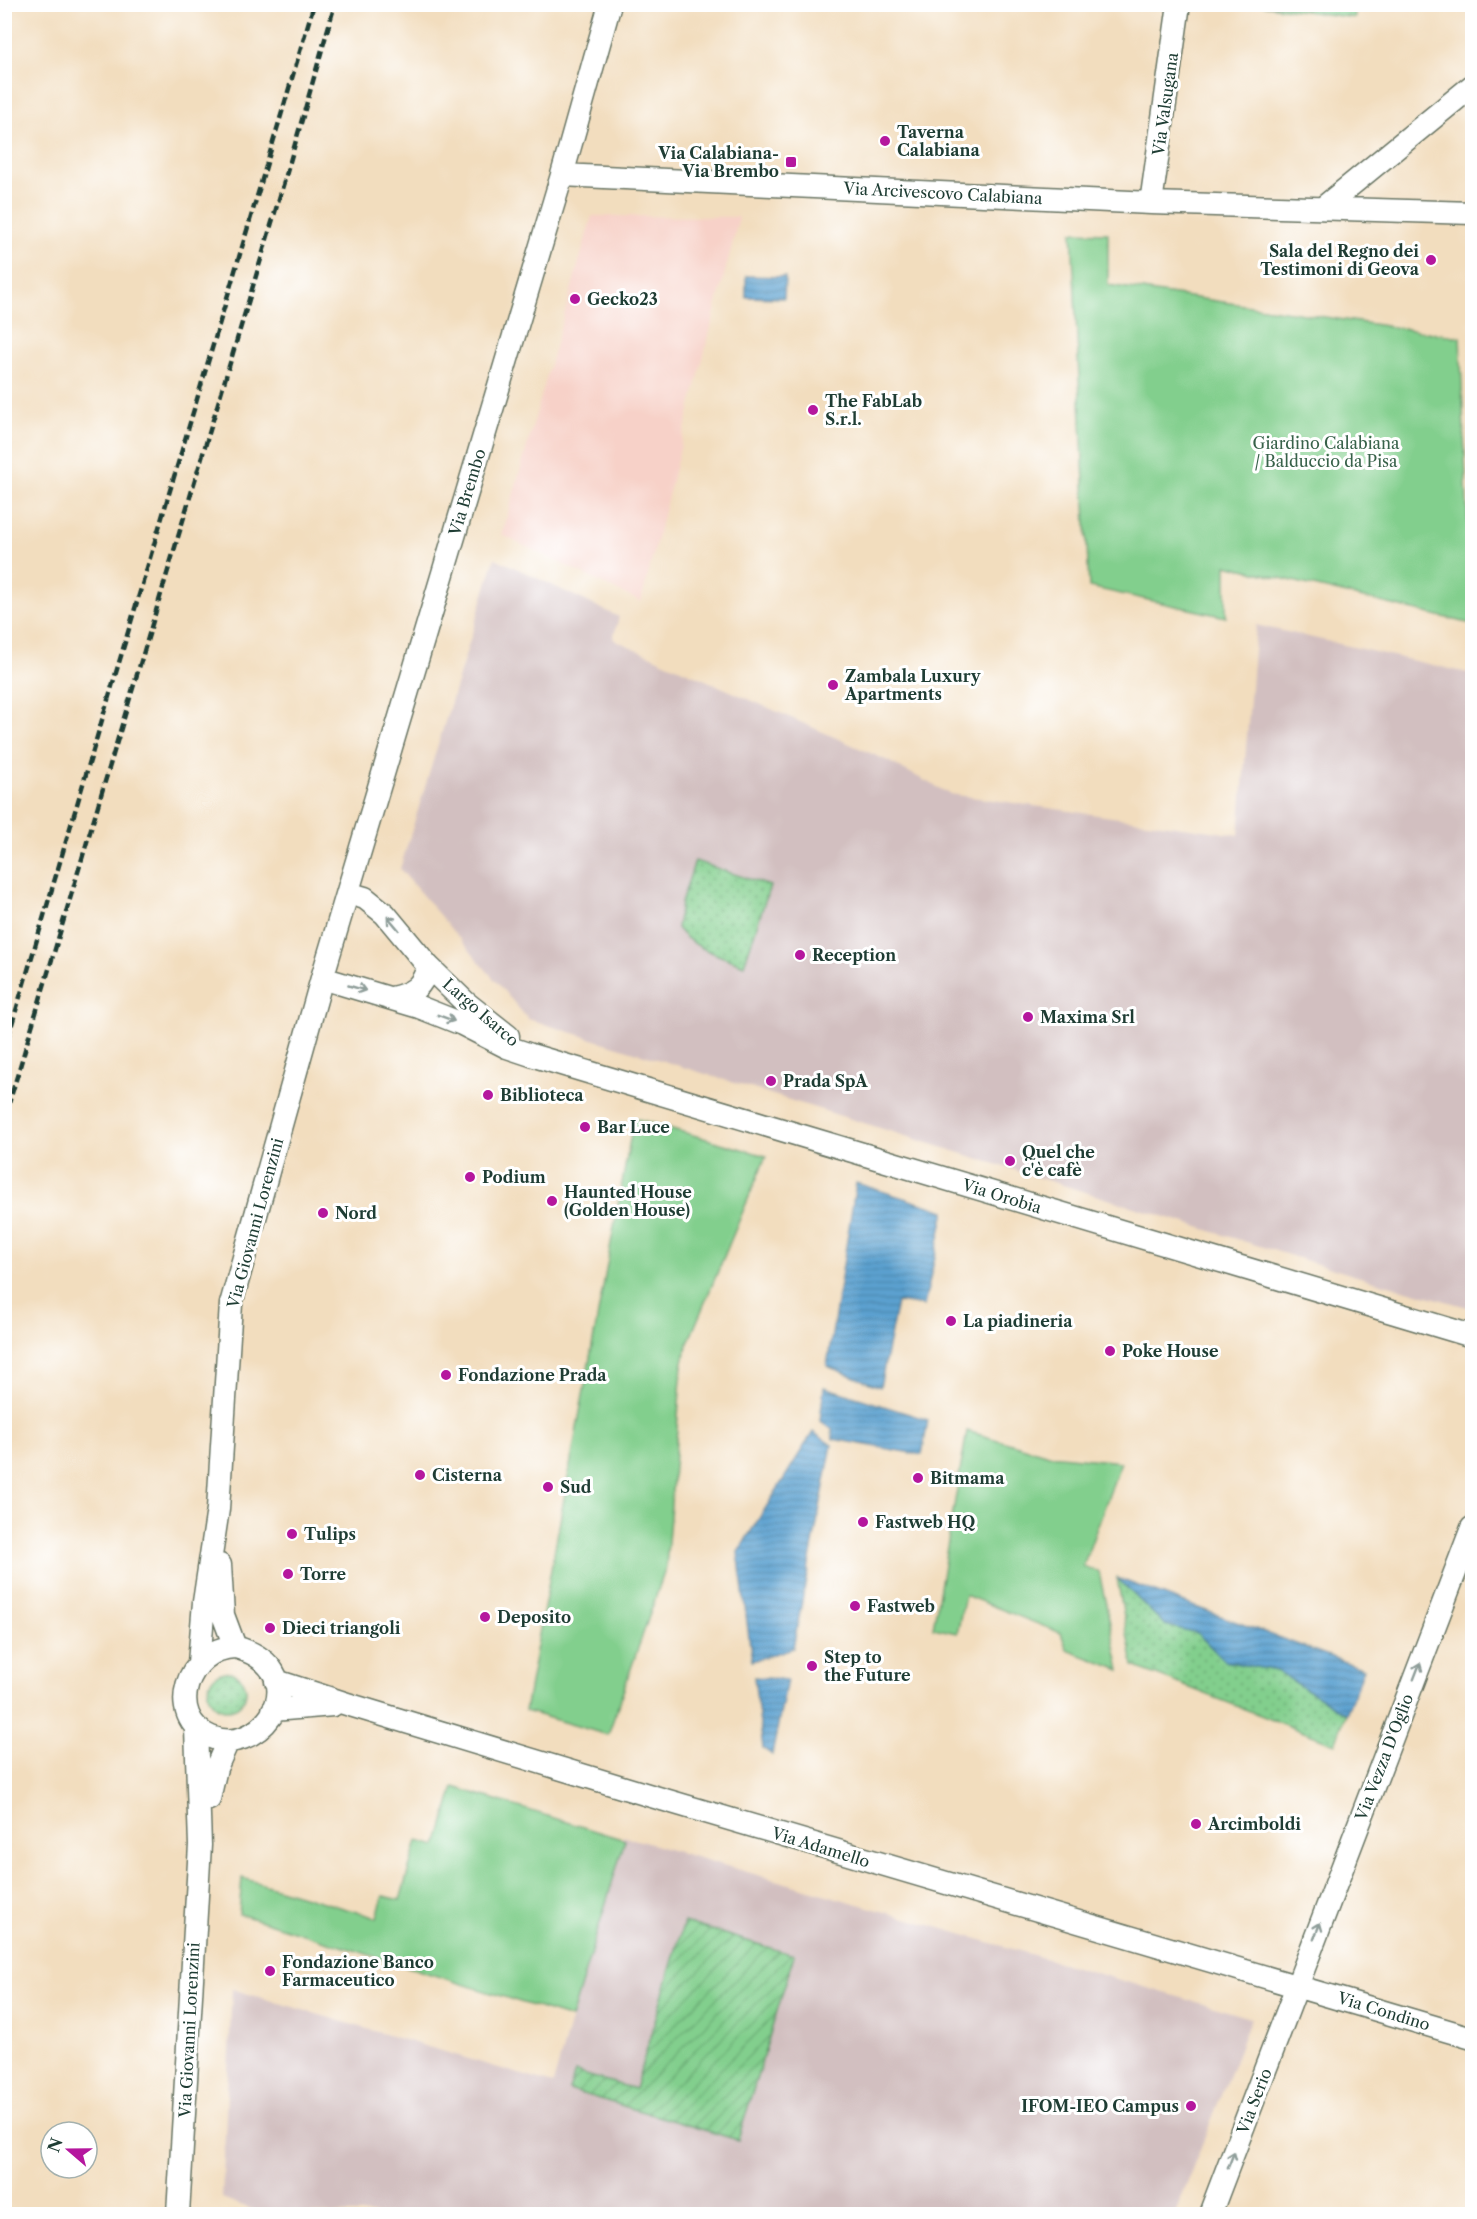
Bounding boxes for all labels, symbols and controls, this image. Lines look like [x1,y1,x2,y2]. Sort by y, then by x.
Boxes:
street label: Via Valsugana [1148,51,1182,158]
place label: Taverna Calabiana [897,122,980,160]
marker: Taverna Calabiana [878,134,892,148]
place label: Via Calabiana- Via Brembo [657,143,779,181]
marker: Via Calabiana- Via Brembo [784,155,798,169]
street label: Via Arcivescovo Calabiana [842,178,1044,208]
place label: Sala del Regno dei Testimoni di Geova [1260,241,1420,279]
marker: Sala del Regno dei Testimoni di Geova [1424,253,1438,267]
place label: Gecko23 [587,289,658,309]
marker: Gecko23 [568,292,582,306]
place label: The FabLab S.r.l. [825,391,922,429]
marker: The FabLab S.r.l. [806,403,820,417]
park label: Giardino Calabiana / Balduccio da Pisa [1253,433,1400,471]
street label: Via Brembo [444,446,490,539]
place label: Zambala Luxury Apartments [844,666,982,704]
marker: Zambala Luxury Apartments [826,678,840,692]
one-way arrow [386,915,399,931]
place label: Reception [812,945,896,965]
marker: Reception [793,948,807,962]
street label: Largo Isarco [439,974,523,1051]
one-way arrow [347,982,366,994]
place label: Maxima Srl [1040,1007,1135,1027]
marker: Maxima Srl [1021,1010,1035,1024]
one-way arrow [436,1013,455,1024]
place label: Prada SpA [783,1071,868,1091]
marker: Prada SpA [764,1074,778,1088]
place label: Biblioteca [500,1085,584,1105]
marker: Biblioteca [481,1088,495,1102]
place label: Bar Luce [597,1117,670,1137]
marker: Bar Luce [578,1120,592,1134]
street label: Via Giovanni Lorenzini [222,1135,287,1311]
place label: Quel che c'è cafè [1022,1142,1095,1180]
marker: Quel che c'è cafè [1003,1154,1017,1168]
place label: Podium [482,1167,546,1187]
marker: Podium [463,1170,477,1184]
street label: Via Orobia [959,1174,1044,1218]
place label: Haunted House (Golden House) [564,1182,692,1220]
marker: Haunted House (Golden House) [545,1194,559,1208]
place label: Nord [335,1203,377,1223]
marker: Nord [316,1206,330,1220]
place label: La piadineria [963,1311,1073,1331]
marker: La piadineria [944,1314,958,1328]
place label: Poke House [1122,1341,1219,1361]
marker: Poke House [1103,1344,1117,1358]
place label: Fondazione Prada [458,1365,607,1385]
marker: Fondazione Prada [439,1368,453,1382]
place label: Cisterna [432,1465,503,1485]
marker: Cisterna [413,1468,427,1482]
place label: Bitmama [930,1468,1005,1488]
marker: Bitmama [911,1471,925,1485]
place label: Sud [560,1477,592,1497]
marker: Sud [541,1480,555,1494]
place label: Fastweb HQ [875,1512,975,1532]
marker: Fastweb HQ [856,1515,870,1529]
place label: Tulips [304,1524,356,1544]
marker: Tulips [285,1527,299,1541]
place label: Torre [300,1564,347,1584]
marker: Torre [281,1567,295,1581]
place label: Fastweb [867,1596,935,1616]
marker: Fastweb [848,1599,862,1613]
place label: Deposito [497,1607,571,1627]
marker: Deposito [478,1610,492,1624]
place label: Dieci triangoli [282,1618,401,1638]
marker: Dieci triangoli [263,1621,277,1635]
place label: Step to the Future [824,1647,911,1685]
marker: Step to the Future [805,1659,819,1673]
one-way arrow [1413,1662,1424,1681]
street label: Via Vezza D'Oglio [1350,1691,1417,1824]
place label: Arcimboldi [1207,1814,1301,1834]
marker: Arcimboldi [1189,1817,1203,1831]
street label: Via Adamello [769,1822,873,1871]
one-way arrow [1312,1923,1323,1941]
street label: Via Giovanni Lorenzini [174,1942,204,2119]
place label: Fondazione Banco Farmaceutico [282,1952,434,1990]
marker: Fondazione Banco Farmaceutico [263,1964,277,1978]
street label: Via Condino [1334,1987,1433,2035]
street label: Via Serio [1232,2065,1276,2138]
place label: IFOM-IEO Campus [1021,2096,1179,2116]
marker: IFOM-IEO Campus [1184,2099,1198,2113]
north arrow [39,2120,99,2180]
text: N [43,2135,67,2155]
one-way arrow [1226,2151,1237,2170]

